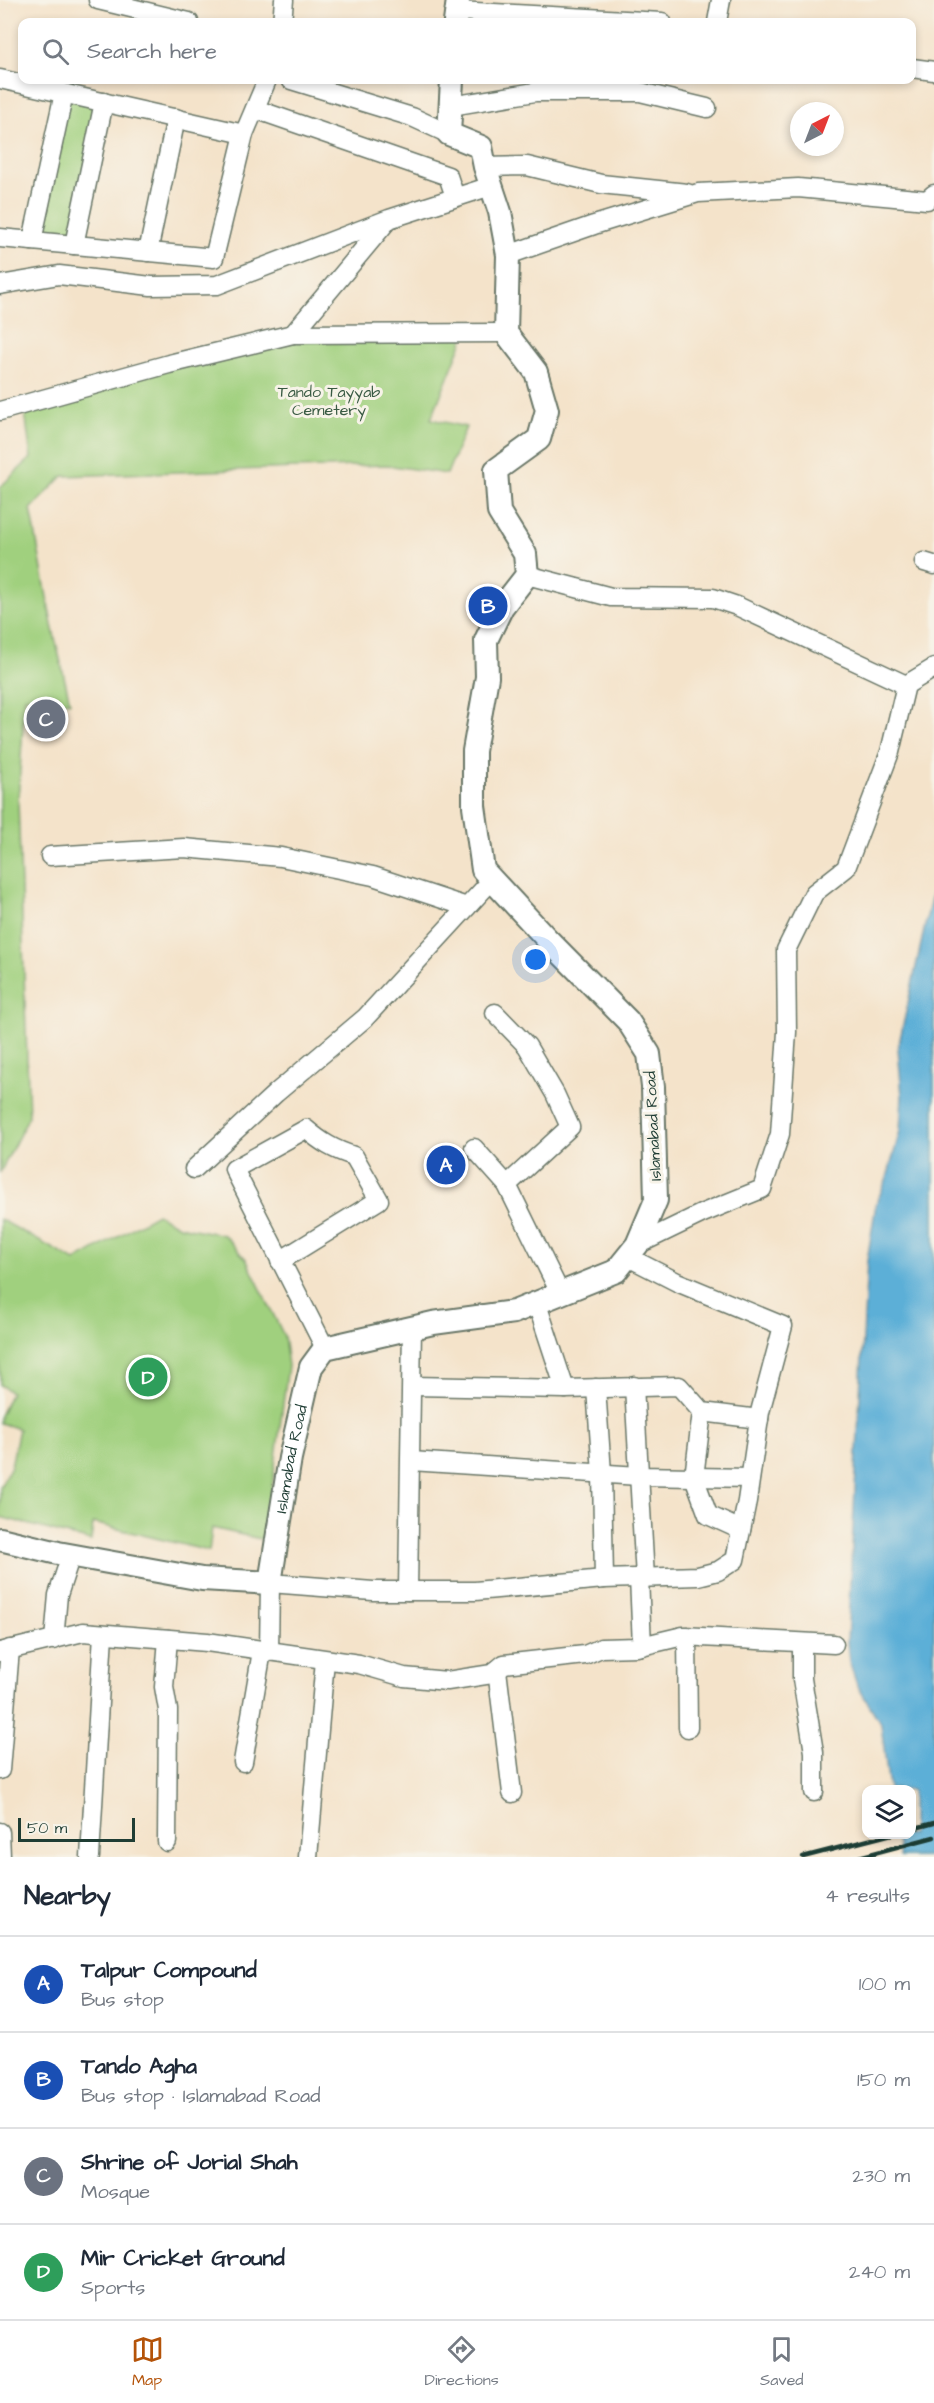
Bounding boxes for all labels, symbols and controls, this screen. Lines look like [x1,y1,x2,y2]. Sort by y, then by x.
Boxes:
search box [18,18,916,84]
icon: search [39,35,72,68]
text: Search here [87,36,217,67]
north arrow [790,102,844,156]
park label: Tando Tayyab Cemetery [278,381,380,422]
pin: B [468,584,508,628]
pin: C [26,696,66,742]
your location [521,945,550,974]
street label: Islamabad Road [639,1070,667,1182]
pin: A [426,1142,466,1188]
pin: D [128,1354,168,1400]
street label: Islamabad Road [270,1403,313,1515]
map controls [862,1785,916,1839]
button: layers [862,1785,916,1839]
scale bar [18,1815,135,1842]
text: 50 m [27,1817,67,1839]
text: Nearby [24,1878,111,1914]
text: 4 results [825,1882,910,1910]
text: Talpur Compound [81,1955,257,1986]
text: A [37,1970,50,1998]
text: 100 m [859,1970,910,1998]
text: Bus stop [81,1986,164,2014]
text: Tando Agha [81,2051,197,2082]
text: B [36,2066,51,2094]
text: 150 m [857,2066,910,2094]
text: Bus stop · Islamabad Road [81,2082,321,2110]
text: Shrine of Jorial Shah [81,2147,298,2178]
text: C [36,2162,51,2190]
text: 230 m [852,2162,910,2190]
text: Mosque [81,2178,150,2206]
text: Mir Cricket Ground [81,2243,285,2274]
text: D [37,2258,50,2286]
text: 240 m [849,2258,910,2286]
text: Sports [81,2274,145,2302]
tab: Map [131,2333,164,2391]
tab: Directions [425,2333,499,2391]
tab: Saved [760,2333,803,2391]

